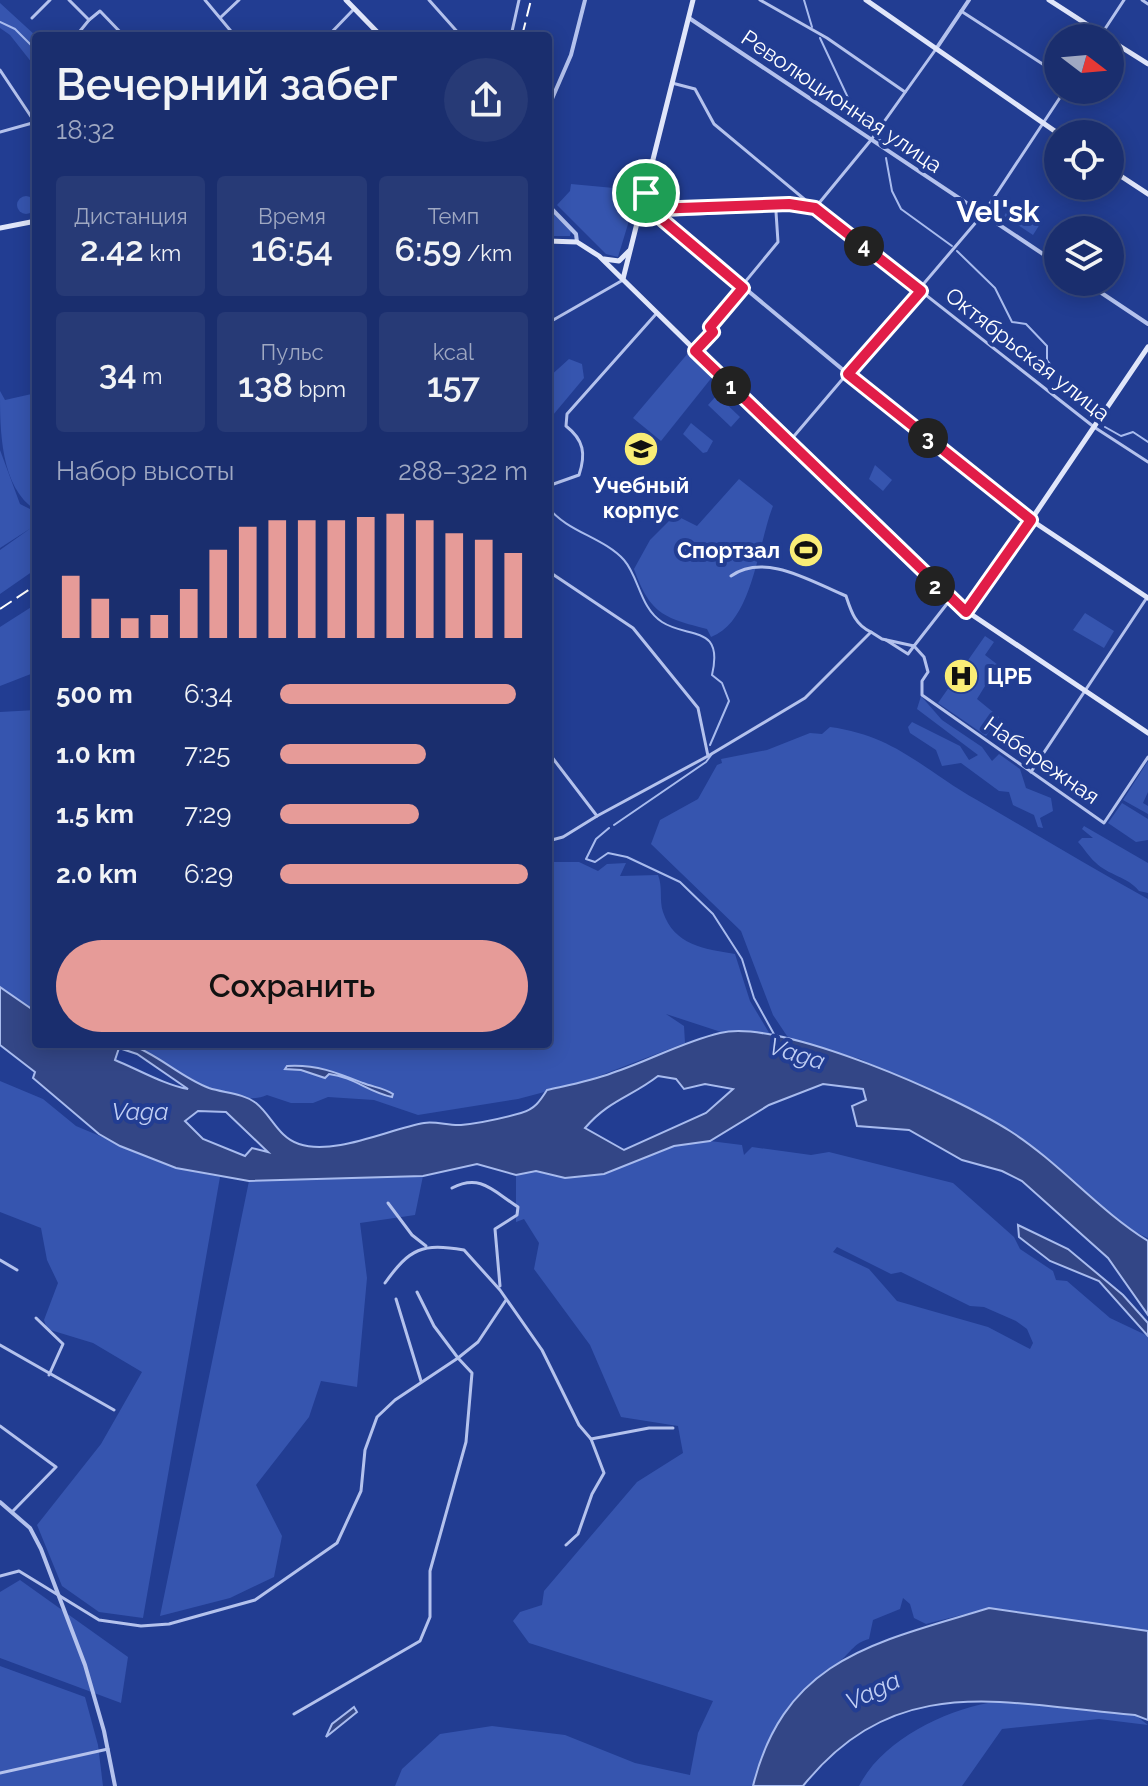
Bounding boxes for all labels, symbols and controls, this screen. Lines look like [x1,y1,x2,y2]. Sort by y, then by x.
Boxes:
street label: Революционная улица [737,24,947,178]
north arrow [1044,24,1124,104]
map controls [1044,24,1124,296]
button: share [444,58,528,142]
text: Вечерний забег [56,59,398,110]
text: 18:32 [56,115,115,145]
button: locate [1044,120,1124,200]
pin [612,159,680,227]
icon: arrive [624,171,668,215]
district label: Vel'sk [956,194,1040,229]
text: Дистанция [74,203,188,229]
text: Время [258,203,326,229]
text: Темп [427,203,479,229]
button: layers [1044,216,1124,296]
pin: 4 [844,226,884,266]
text: 2.42 [80,229,144,269]
text: 16:54 [251,229,333,269]
text: 6:59 [394,229,461,269]
text: 4 [858,233,870,259]
text: km [144,240,181,266]
text: /km [461,240,512,266]
street label: Октябрьская улица [941,282,1115,426]
text: Пульс [261,339,323,365]
text: kcal [433,339,474,365]
text: 34 [99,352,137,392]
text: m [137,363,163,389]
text: 138 [238,365,293,405]
text: 157 [427,365,480,405]
pin: 1 [711,366,751,406]
text: 1 [726,373,736,399]
text: bpm [293,376,346,402]
pin: 3 [908,418,948,458]
text: 3 [922,425,934,451]
school or university icon: Учебный корпус [622,430,660,468]
text: Набор высоты [56,456,234,486]
text: 288–322 m [398,456,528,486]
place label: Учебный корпус [592,472,689,523]
sports icon: Спортзал [787,531,825,569]
place label: Спортзал [677,537,780,563]
pin: 2 [915,566,955,606]
text: 2 [929,573,941,599]
hospital icon: ЦРБ [942,657,980,695]
place label: ЦРБ [987,663,1032,689]
text: 500 m [56,679,133,709]
text: 6:34 [184,679,233,709]
street label: Набережная [979,711,1105,809]
text: 1.0 km [56,739,136,769]
text: 7:25 [184,739,231,769]
text: 1.5 km [56,799,134,829]
text: 7:29 [184,799,232,829]
text: 2.0 km [56,859,137,889]
text: 6:29 [184,859,233,889]
button: Сохранить [56,940,528,1032]
water label: Vaga [766,1031,829,1076]
water label: Vaga [111,1097,169,1126]
water label: Vaga [841,1665,905,1716]

